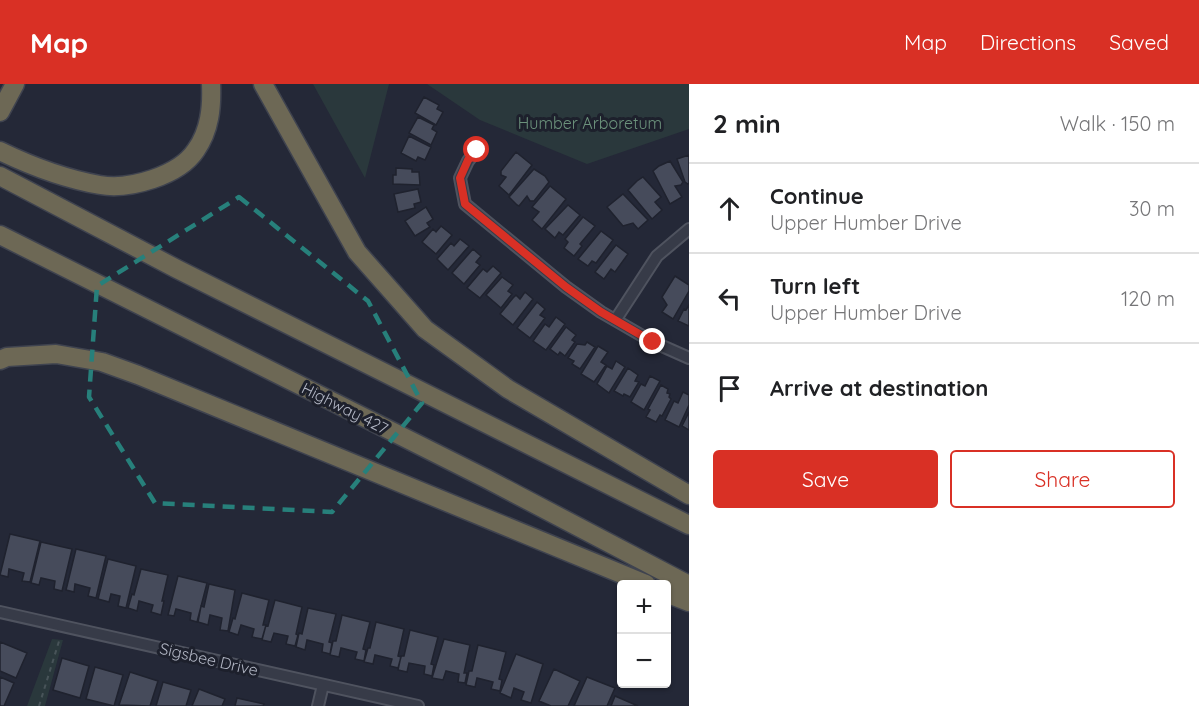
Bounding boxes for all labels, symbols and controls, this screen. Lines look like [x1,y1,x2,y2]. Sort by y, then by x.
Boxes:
text: Map [30,25,88,60]
text: Map [904,29,947,55]
text: Directions [980,29,1076,55]
text: Saved [1109,29,1169,55]
text: 2 min [713,107,781,140]
text: Walk · 150 m [1060,111,1175,136]
park label: Humber Arboretum [518,113,662,133]
route start [463,136,489,162]
text: Continue [770,182,864,210]
icon: ahead [713,192,746,225]
text: 30 m [1129,196,1175,221]
text: Upper Humber Drive [770,210,962,235]
text: Turn left [770,272,860,300]
icon: left [713,282,746,315]
text: 120 m [1121,286,1175,311]
text: Upper Humber Drive [770,300,962,325]
route end [639,328,665,354]
icon: arrive [713,372,746,405]
text: Arrive at destination [770,374,988,402]
street label: Highway 427 [298,378,392,438]
button: Save [713,450,938,508]
button: Share [950,450,1175,508]
map controls [617,580,671,688]
button: + [617,580,671,634]
button: − [617,634,671,688]
street label: Sigsbee Drive [158,638,260,680]

